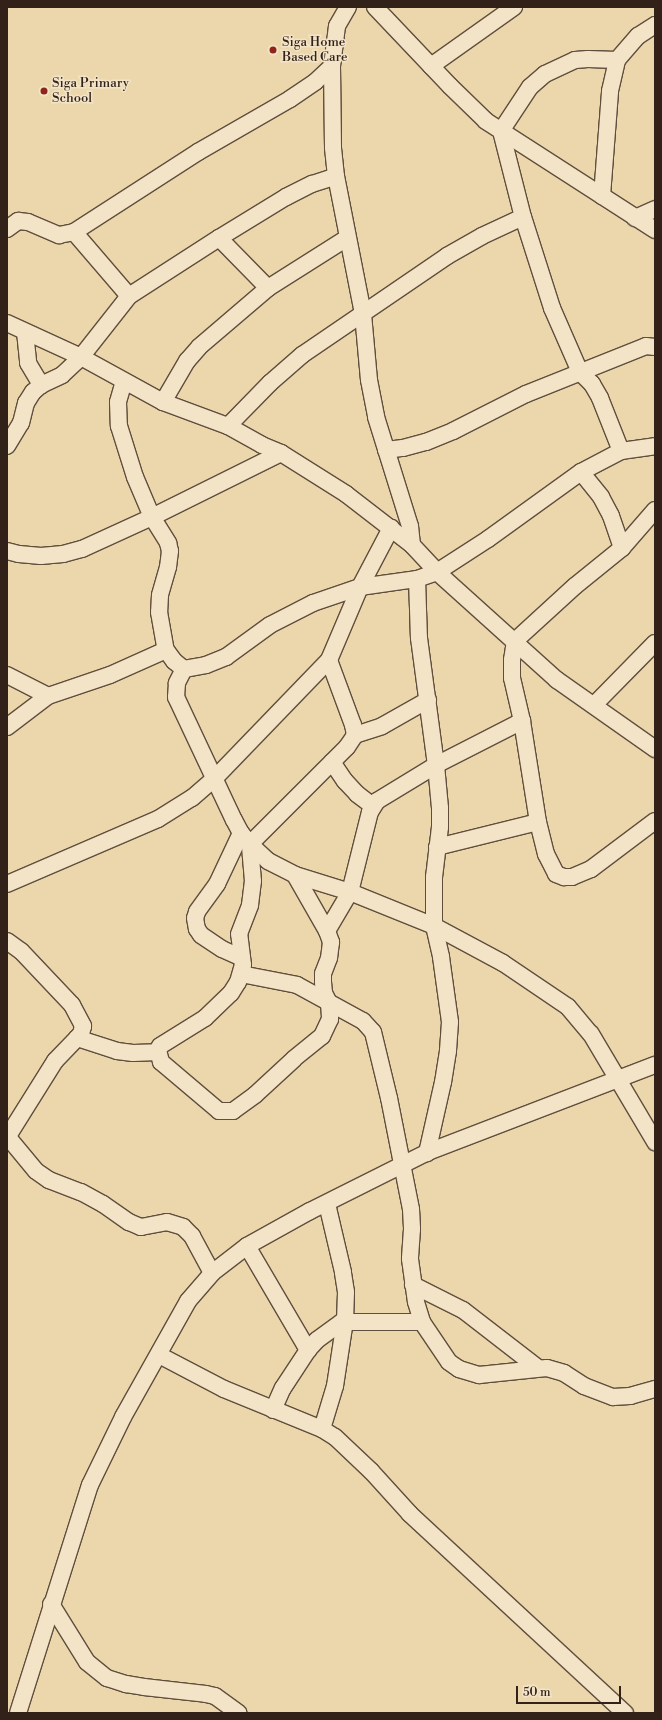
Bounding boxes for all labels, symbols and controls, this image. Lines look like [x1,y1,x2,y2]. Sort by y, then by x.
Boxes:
place label: Siga Home Based Care [282,35,348,66]
marker: Siga Home Based Care [267,44,279,56]
place label: Siga Primary School [52,76,129,107]
marker: Siga Primary School [39,86,49,96]
scale bar [518,1678,623,1704]
text: 50 m [523,1685,551,1700]

